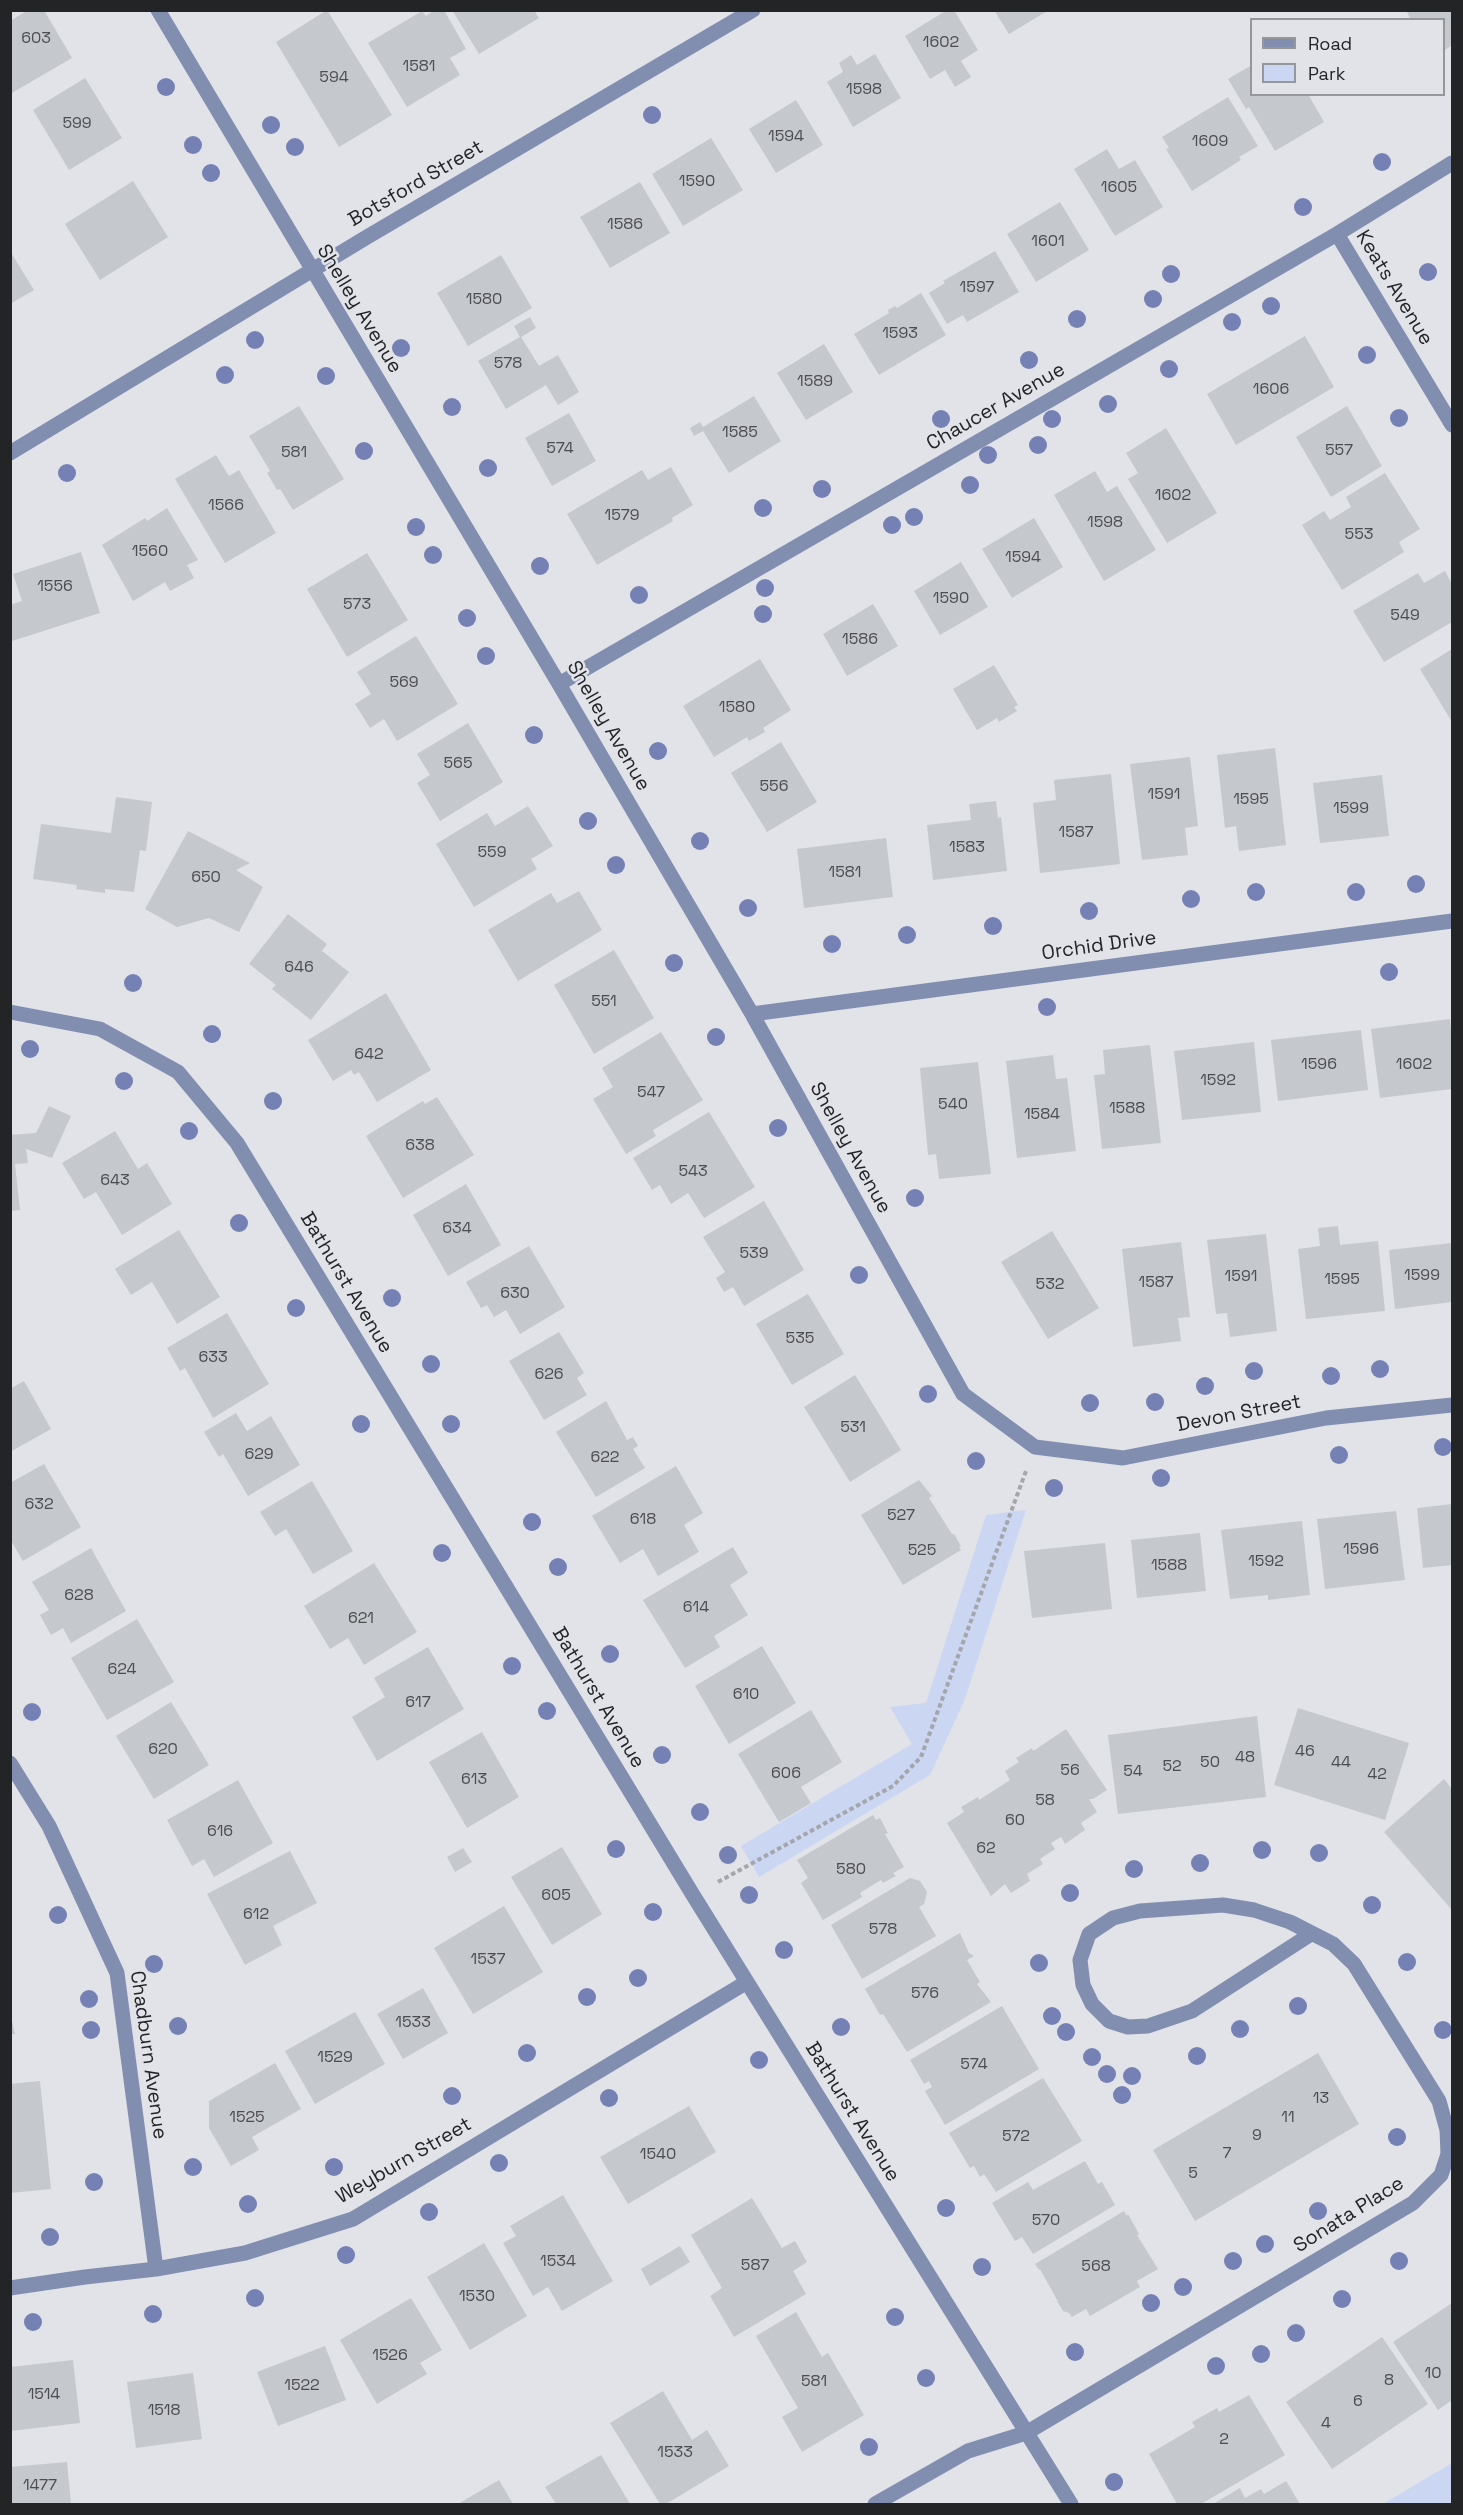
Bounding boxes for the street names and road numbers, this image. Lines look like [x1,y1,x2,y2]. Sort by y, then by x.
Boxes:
street label: Botsford Street [344,136,488,232]
street label: Keats Avenue [1350,226,1438,350]
street label: Shelley Avenue [311,240,407,378]
street label: Chaucer Avenue [923,358,1069,456]
street label: Shelley Avenue [561,657,655,795]
street label: Orchid Drive [1040,926,1158,966]
street label: Shelley Avenue [804,1078,896,1218]
street label: Bathurst Avenue [294,1208,398,1358]
street label: Devon Street [1175,1390,1303,1438]
street label: Bathurst Avenue [546,1623,650,1773]
street label: Chadburn Avenue [124,1969,172,2141]
street label: Bathurst Avenue [799,2038,905,2186]
street label: Weyburn Street [332,2112,476,2210]
street label: Sonata Place [1289,2172,1409,2258]

